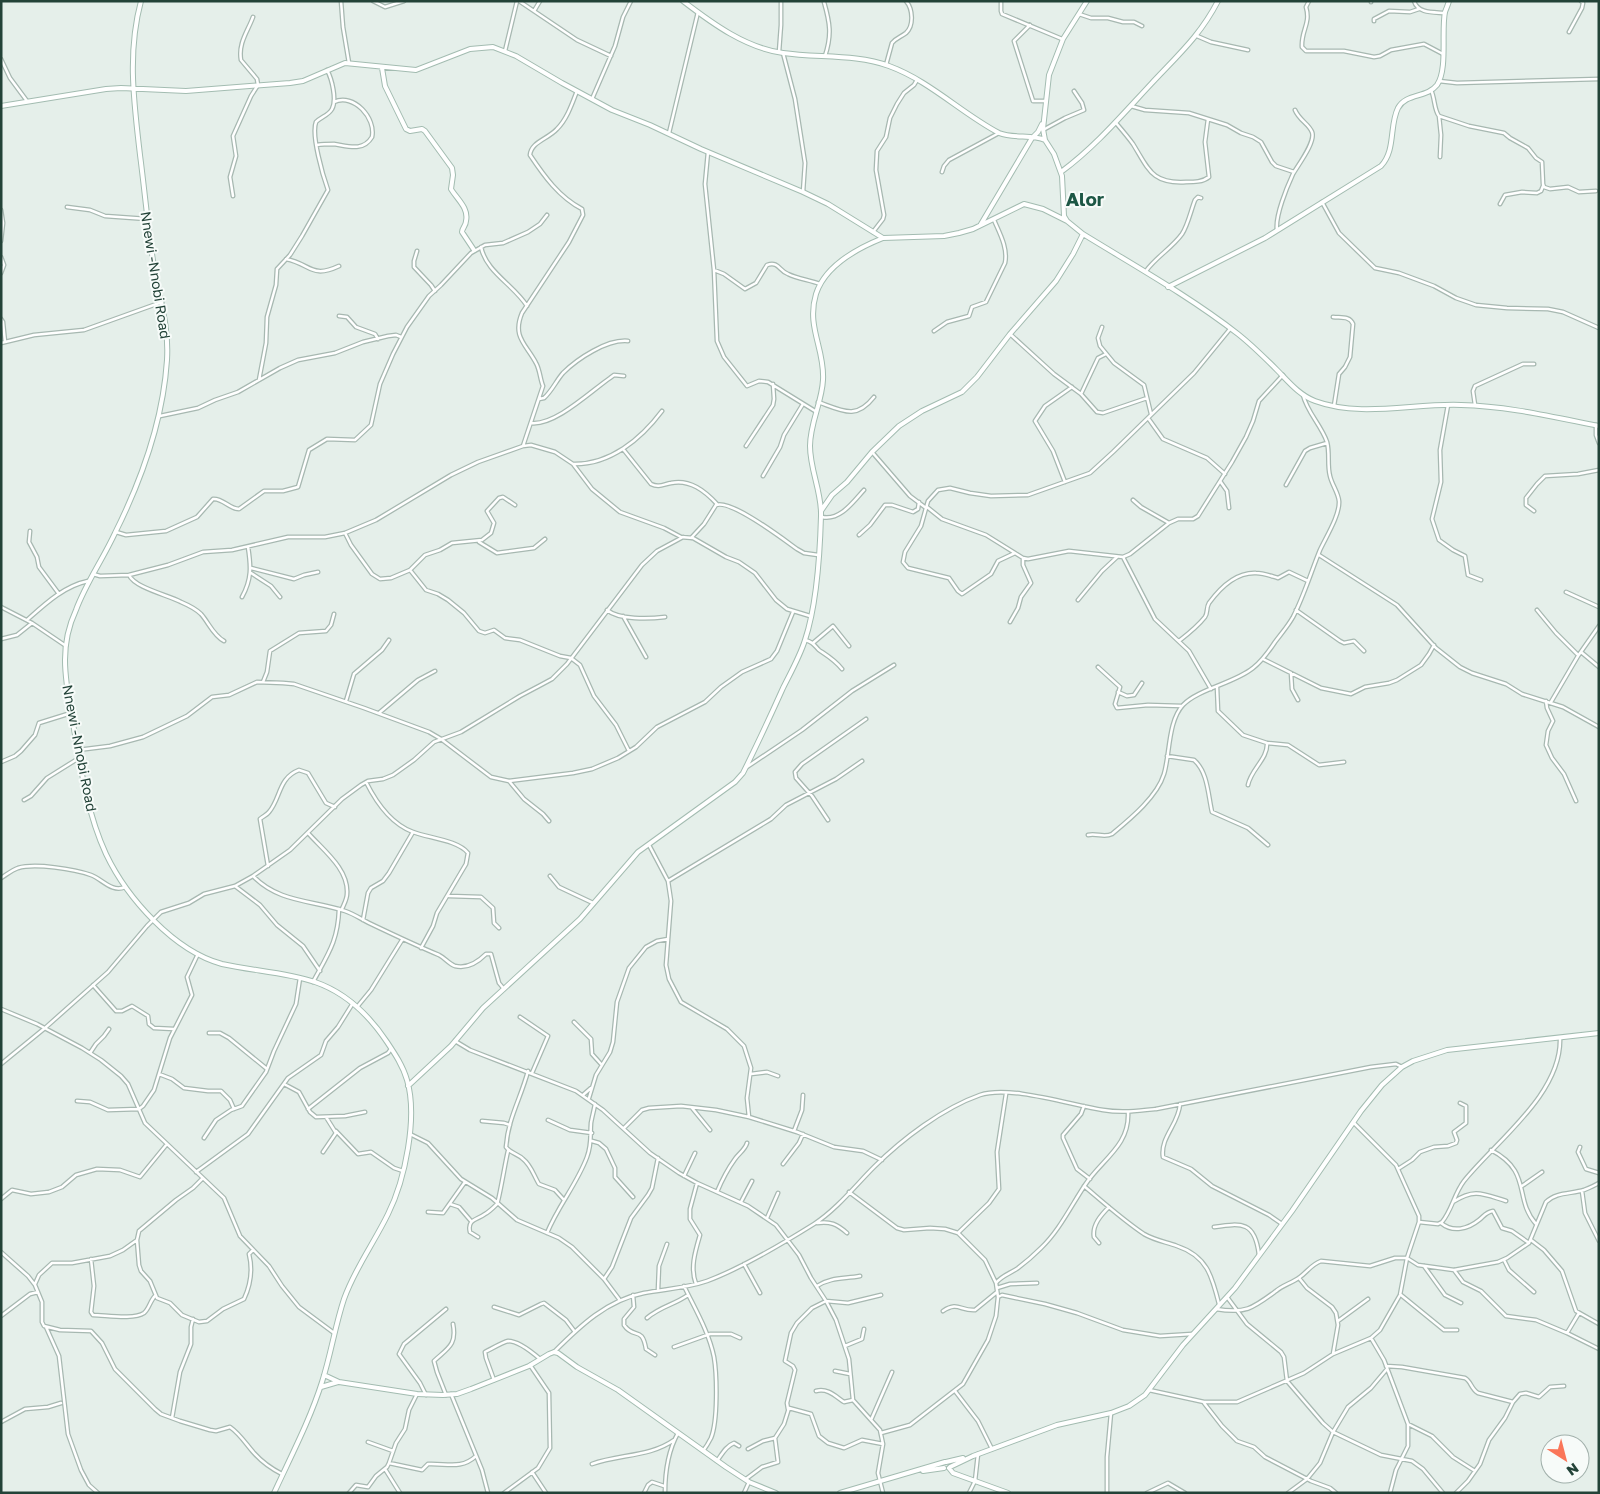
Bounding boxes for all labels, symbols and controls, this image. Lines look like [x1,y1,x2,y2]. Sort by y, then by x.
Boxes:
district label: Alor [1066,187,1105,210]
street label: Nnewi -Nnobi Road [138,210,174,340]
street label: Nnewi -Nnobi Road [59,683,101,813]
north arrow [1540,1434,1590,1484]
text: N [1564,1460,1582,1480]

